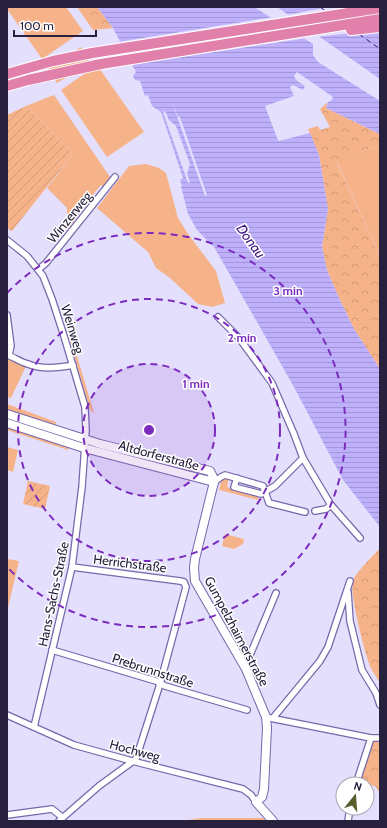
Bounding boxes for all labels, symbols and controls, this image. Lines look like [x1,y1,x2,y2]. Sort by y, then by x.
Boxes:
scale bar [14,12,96,38]
text: 100 m [20,18,54,33]
street label: Winzerweg [43,188,95,246]
water label: Donau [232,220,270,262]
text: 3 min [273,283,303,298]
street label: Weinweg [58,302,88,356]
text: 2 min [228,330,256,345]
text: 1 min [182,376,210,391]
centre of rings [142,423,156,437]
street label: Altdorferstraße [117,437,201,474]
street label: Hans-Sachs-Straße [34,540,72,648]
street label: Herrichstraße [92,551,168,575]
street label: Gumpelzhaimerstraße [201,573,273,689]
street label: Prebrunnstraße [110,649,196,691]
street label: Hochweg [108,736,162,765]
north arrow [335,776,375,816]
text: N [352,779,364,794]

